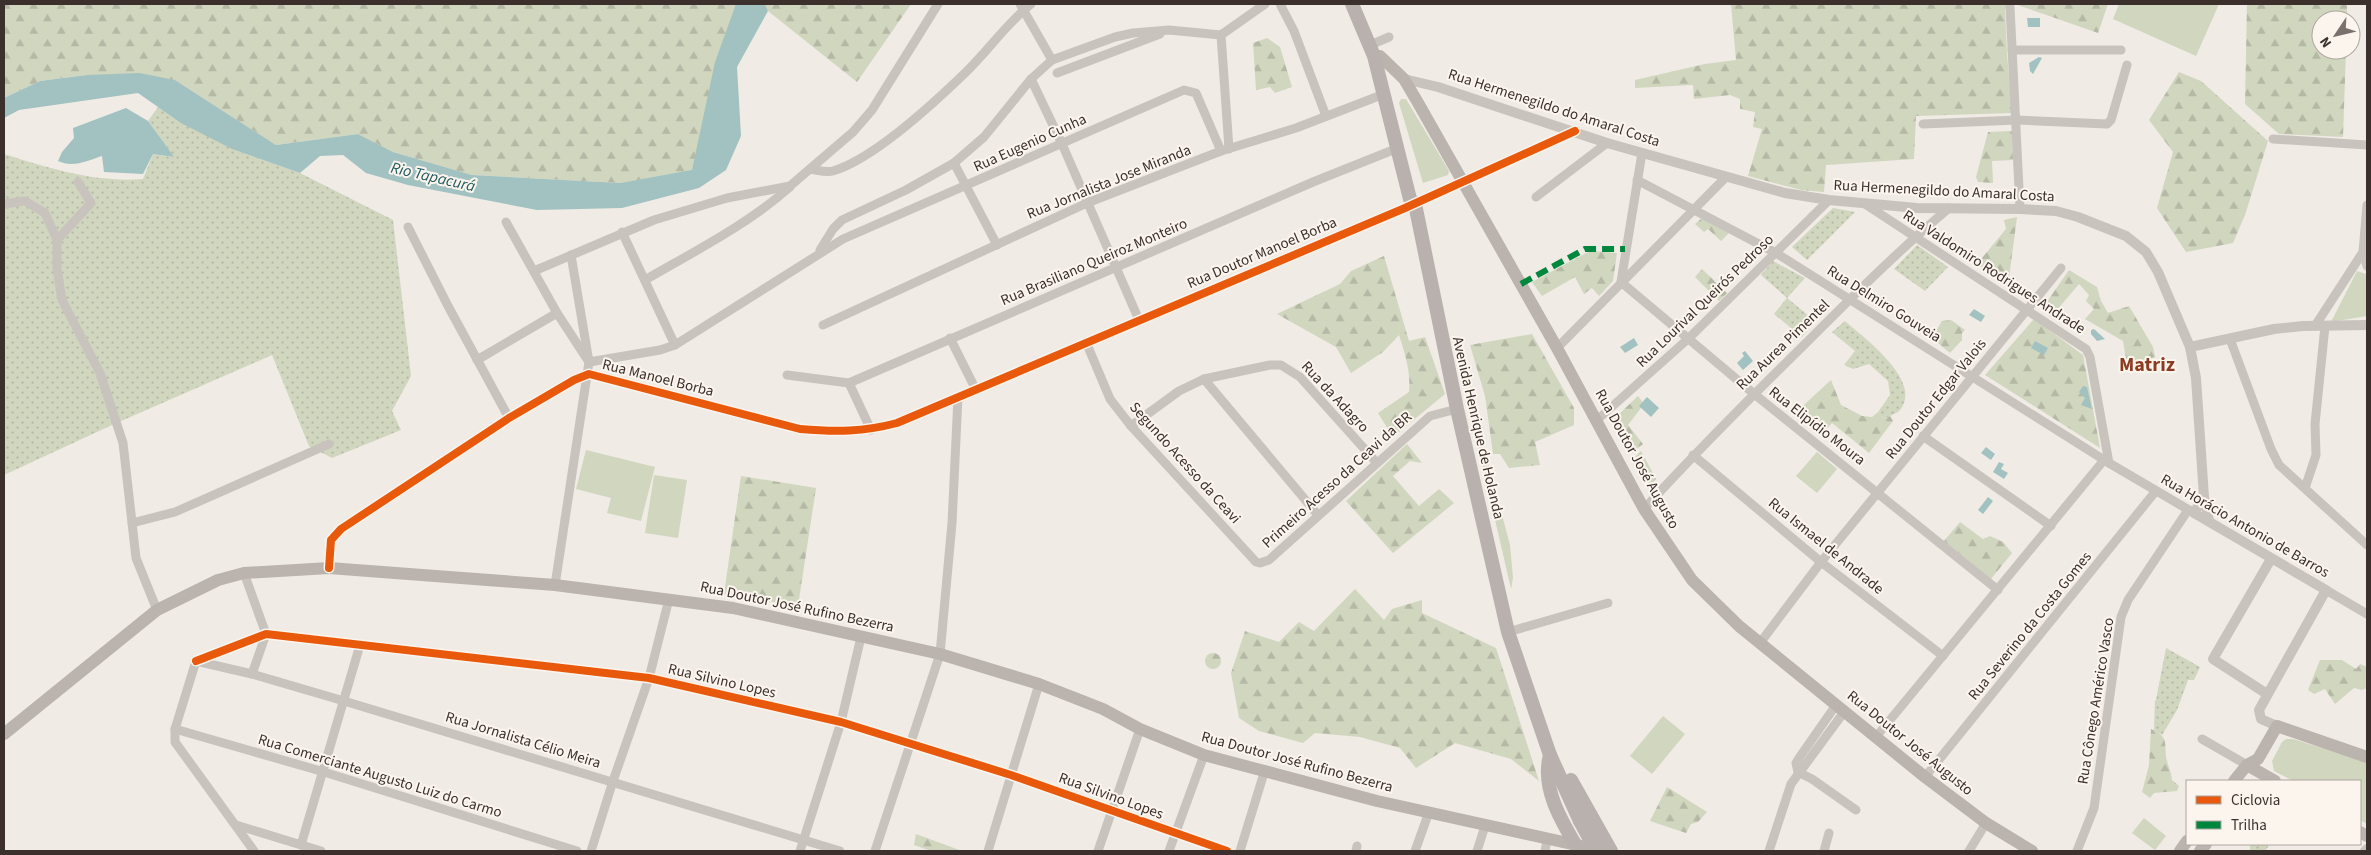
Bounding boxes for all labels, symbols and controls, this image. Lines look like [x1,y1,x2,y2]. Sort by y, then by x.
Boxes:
north arrow [2311,10,2361,60]
text: N [2315,32,2337,51]
street label: Rua Hermenegildo do Amaral Costa [1445,64,1663,152]
street label: Rua Eugenio Cunha [970,109,1090,177]
street label: Rua Jornalista Jose Miranda [1024,139,1194,225]
water label: Rio Tapacurá [389,157,478,197]
street label: Rua Hermenegildo do Amaral Costa [1833,175,2055,207]
street label: Rua Valdomiro Rodrigues Andrade [1899,205,2089,339]
street label: Rua Doutor Manoel Borba [1184,212,1340,294]
street label: Rua Brasiliano Queiroz Monteiro [997,213,1191,311]
street label: Rua Lourival Queirós Pedroso [1632,230,1778,372]
street label: Rua Delmiro Gouveia [1823,260,1945,348]
street label: Rua Aurea Pimentel [1732,295,1835,395]
street label: Rua Doutor Edgar Valois [1881,334,1991,464]
street label: Avenida Henrique de Holanda [1447,335,1509,521]
district label: Matriz [2119,351,2175,379]
street label: Rua Manoel Borba [600,354,716,402]
street label: Rua da Adagro [1296,357,1374,437]
street label: Rua Elipídio Moura [1764,382,1870,470]
street label: Rua Doutor José Augusto [1590,385,1684,533]
street label: Segundo Acesso da Ceavi [1125,397,1245,529]
street label: Primeiro Acesso da Ceavi da BR [1257,407,1417,553]
street label: Rua Horácio Antonio de Barros [2157,469,2333,583]
street label: Rua Ismael de Andrade [1764,493,1888,599]
street label: Rua Severino da Costa Gomes [1963,547,2097,705]
street label: Rua Doutor José Rufino Bezerra [698,576,896,638]
street label: Rua Cônego Américo Vasco [2072,616,2120,786]
street label: Rua Silvino Lopes [666,658,778,704]
street label: Rua Doutor José Augusto [1842,685,1978,801]
street label: Rua Jornalista Célio Meira [443,706,603,774]
street label: Rua Doutor José Rufino Bezerra [1199,726,1395,798]
street label: Rua Comerciante Augusto Luiz do Carmo [255,729,505,823]
street label: Rua Silvino Lopes [1056,767,1166,825]
legend [2186,780,2361,845]
text: Ciclovia [2231,790,2280,811]
text: Trilha [2231,815,2267,836]

